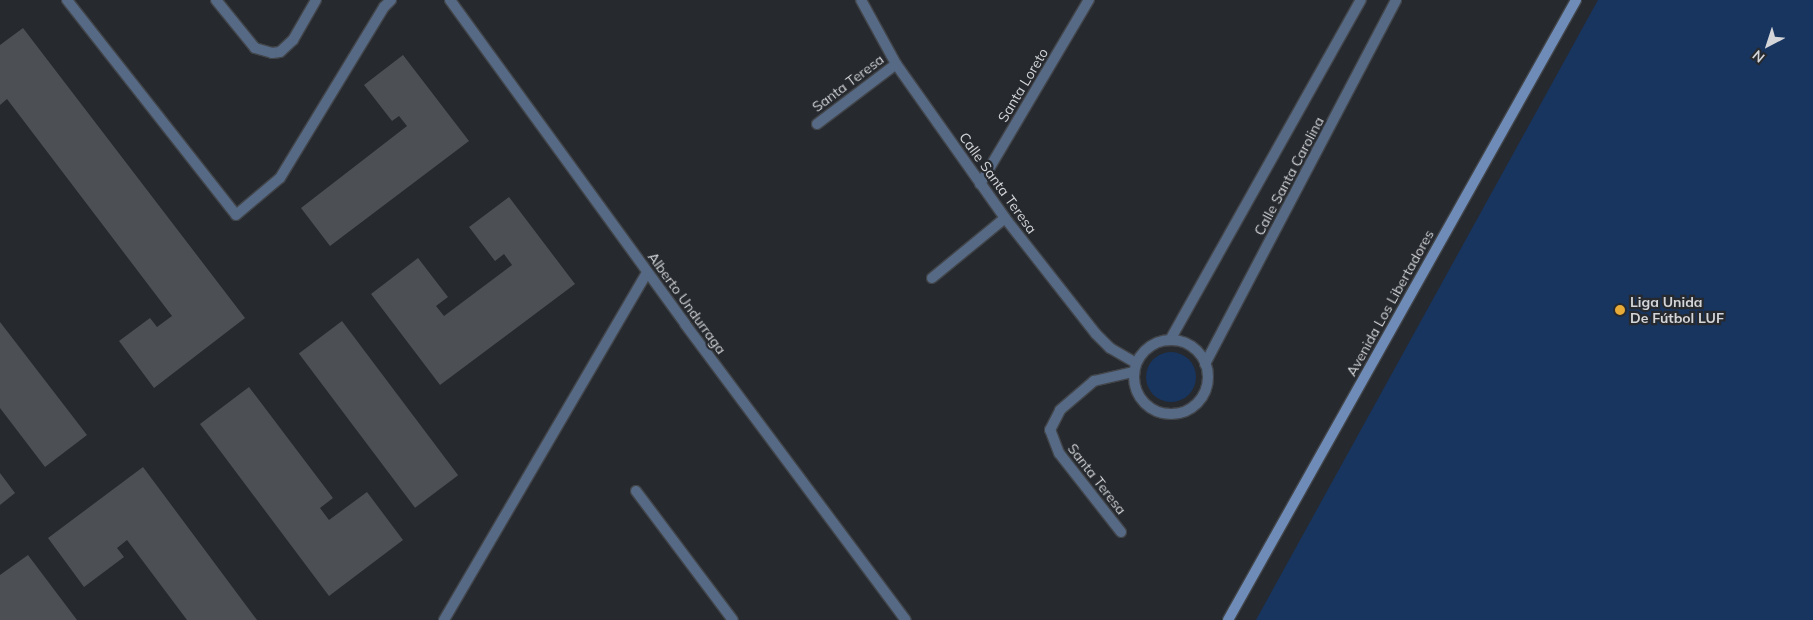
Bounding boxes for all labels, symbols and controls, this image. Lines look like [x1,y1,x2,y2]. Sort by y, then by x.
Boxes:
north arrow [1743,20,1793,70]
street label: Santa Loreto [994,45,1052,125]
text: N [1749,46,1768,67]
street label: Santa Teresa [809,51,887,115]
street label: Calle Santa Carolina [1251,114,1327,238]
street label: Calle Santa Teresa [956,129,1040,237]
street label: Avenida Los Libertadores [1343,227,1437,379]
street label: Alberto Undurraga [644,249,730,357]
place label: Liga Unida De Fútbol LUF [1630,294,1724,326]
marker: Liga Unida De Fútbol LUF [1614,304,1626,316]
street label: Santa Teresa [1064,440,1130,518]

